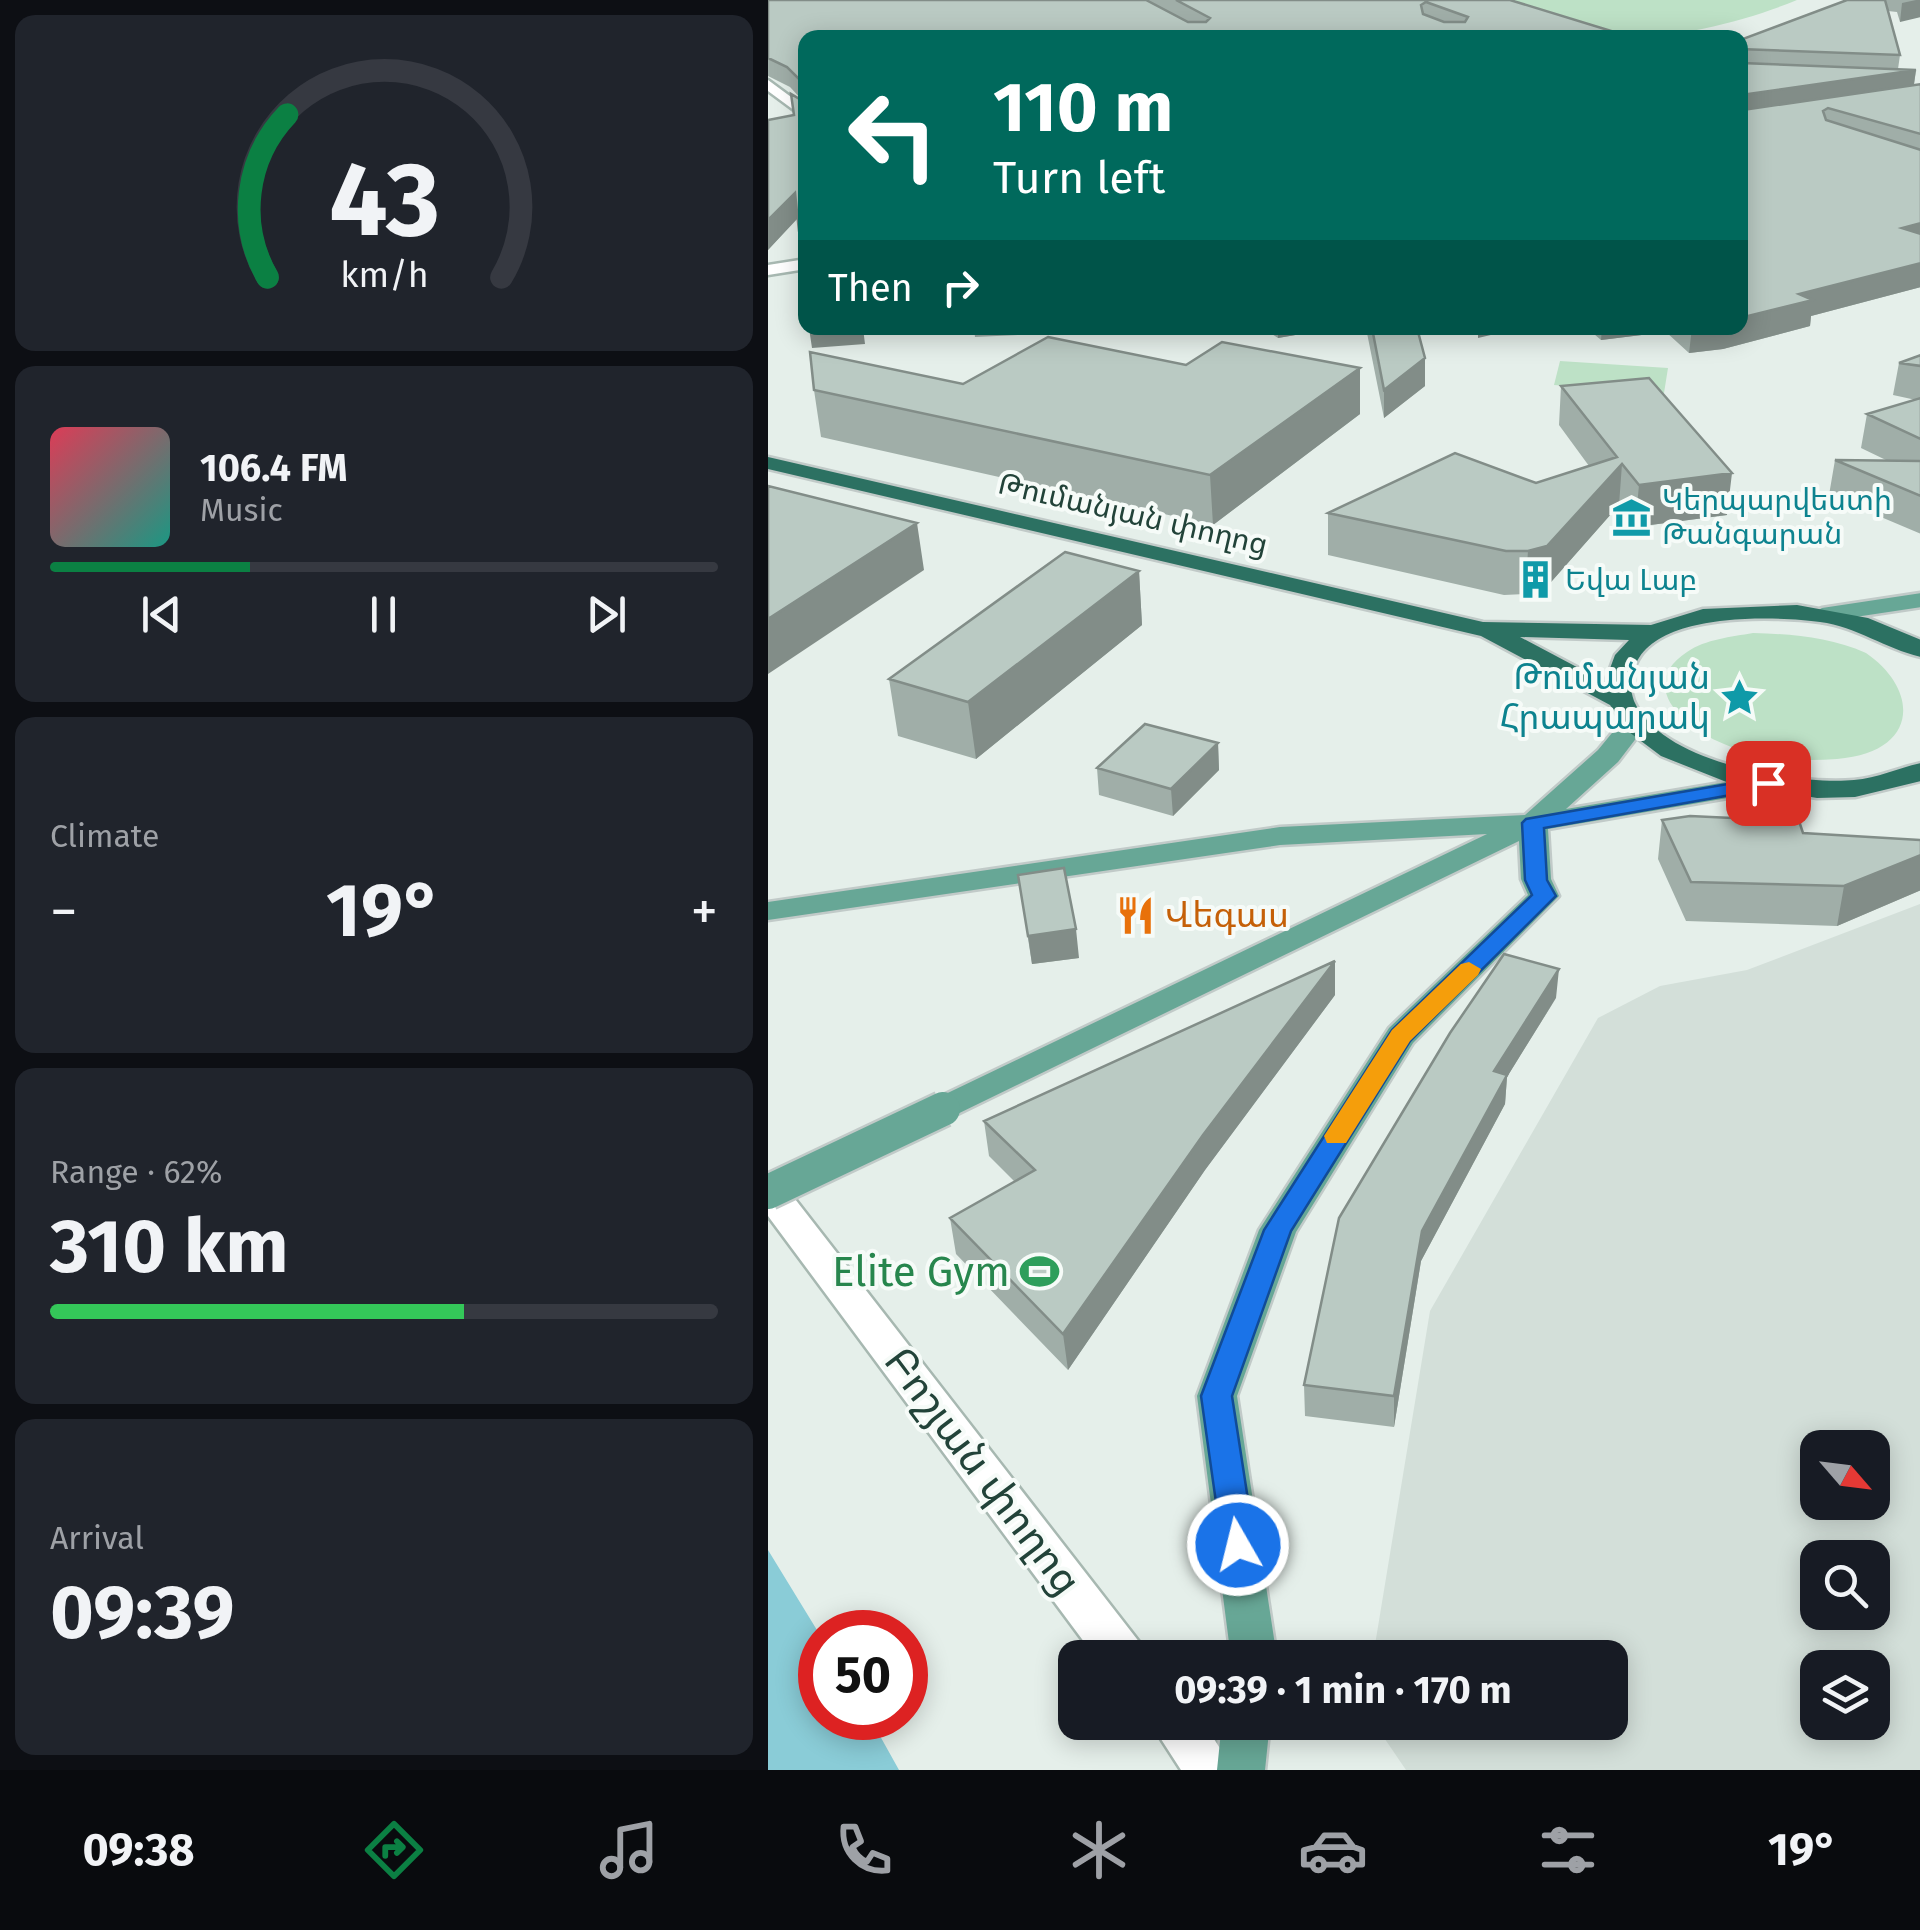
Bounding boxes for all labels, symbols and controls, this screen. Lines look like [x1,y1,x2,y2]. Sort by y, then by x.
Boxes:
text: 110 m [993,66,1173,150]
icon: left [828,70,958,200]
text: 43 [328,138,440,263]
text: Turn left [993,151,1165,205]
text: km/h [340,254,428,296]
icon: right [933,260,988,315]
text: Then [828,265,913,311]
text: 106.4 FM [200,445,347,491]
street label: Թումանյան փողոց [995,465,1271,563]
place label: Կերպարվեստի Թանգարան [1662,482,1892,552]
text: Music [200,491,283,529]
museum icon: Կերպարվեստի Թանգարան [1611,496,1653,538]
building icon: Եվա Լաբ [1514,559,1556,601]
place label: Եվա Լաբ [1565,562,1697,598]
icon: previous [134,587,189,642]
icon: pause [356,587,411,642]
icon: next [579,587,634,642]
place label: Թումանյան Հրապարակ [1500,656,1710,738]
place icon: Թումանյան Հրապարակ [1719,676,1761,718]
pin [1726,741,1811,826]
icon: arrive [1741,756,1796,811]
text: Climate [50,817,159,855]
text: 19° [326,866,442,956]
text: − [50,879,78,945]
text: + [691,879,718,945]
restaurant icon: Վեգաս [1114,894,1156,936]
place label: Վեգաս [1165,894,1289,936]
text: Range · 62% [50,1153,222,1191]
text: 310 km [50,1202,289,1292]
place label: Elite Gym [832,1247,1010,1297]
sports icon: Elite Gym [1019,1251,1061,1293]
street label: Բոշյան փողոց [874,1338,1092,1604]
north arrow [1800,1430,1890,1520]
map controls [1800,1430,1890,1740]
position arrow [1186,1493,1290,1597]
text: Arrival [50,1519,144,1557]
button: search [1800,1540,1890,1630]
text: 09:39 [50,1568,235,1658]
speed limit sign: 50 [798,1610,928,1740]
button: layers [1800,1650,1890,1740]
text: 09:39 · 1 min · 170 m [1174,1667,1512,1713]
icon: directions [359,1815,429,1885]
icon: music [594,1815,664,1885]
icon: phone [829,1815,899,1885]
icon: climate [1064,1815,1134,1885]
icon: car [1298,1815,1368,1885]
icon: filters [1533,1815,1603,1885]
text: 09:38 [82,1823,195,1877]
text: 19° [1768,1823,1838,1877]

